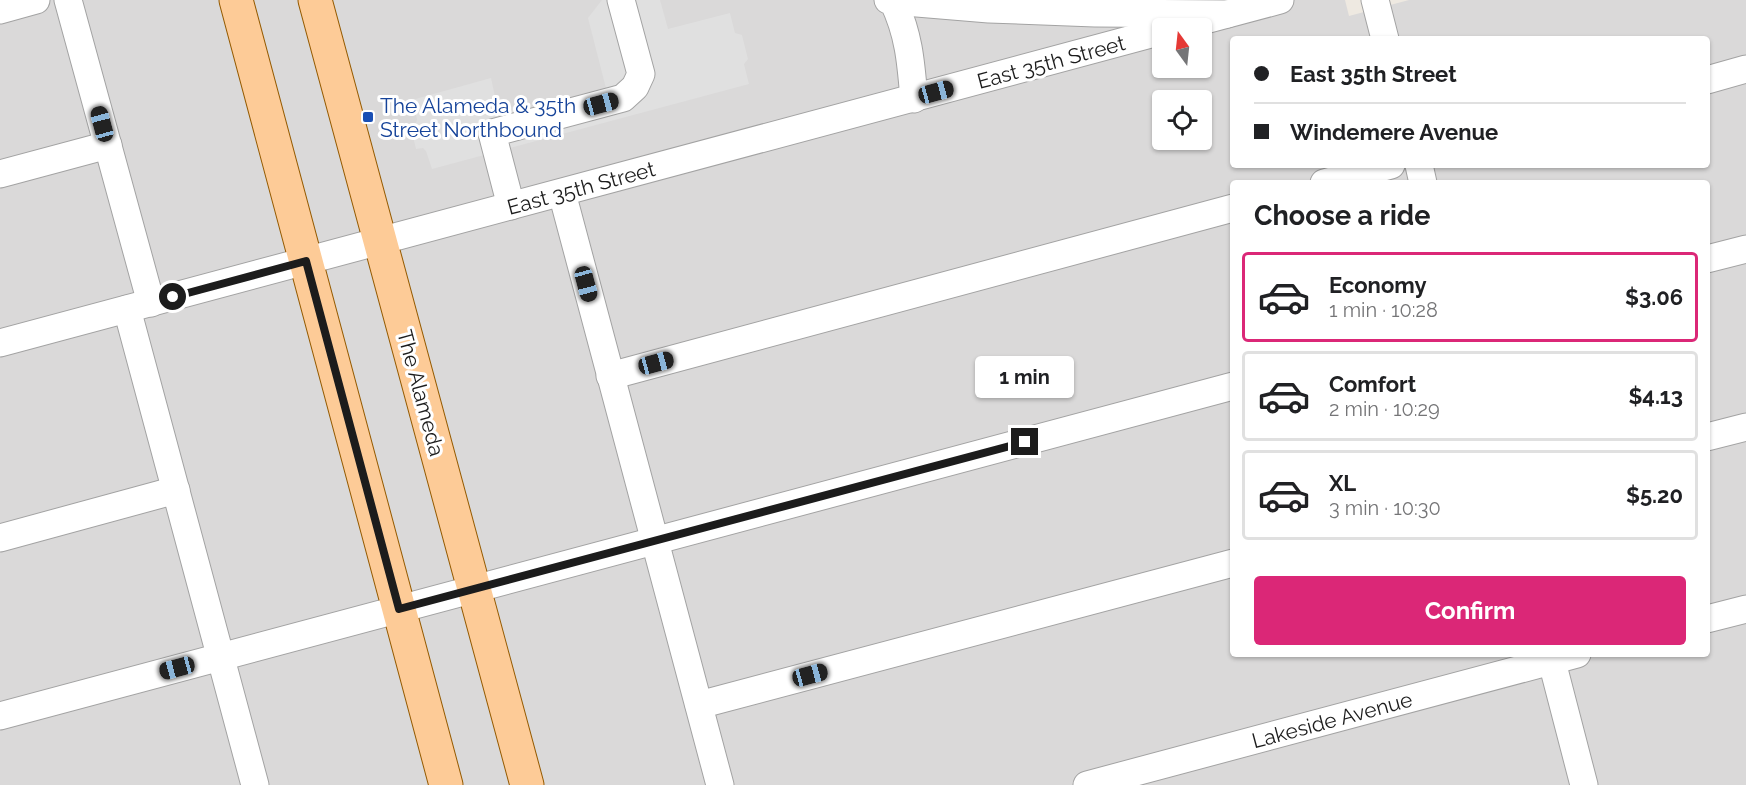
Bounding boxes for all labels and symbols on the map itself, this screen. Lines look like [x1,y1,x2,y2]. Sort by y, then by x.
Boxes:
north arrow [1152,18,1212,78]
street label: East 35th Street [974,30,1128,94]
car [916,79,956,105]
car [581,91,621,117]
place label: The Alameda & 35th Street Northbound [380,93,576,142]
car [89,104,115,144]
marker: The Alameda & 35th Street Northbound [361,110,375,124]
street label: East 35th Street [504,156,658,220]
car [573,264,599,304]
route start [159,283,186,310]
street label: The Alameda [392,327,450,459]
car [636,350,676,376]
callout: 1 min [976,355,1074,397]
route end [1011,428,1038,455]
car [157,655,197,681]
car [790,662,830,688]
street label: Lakeside Avenue [1249,687,1415,753]

